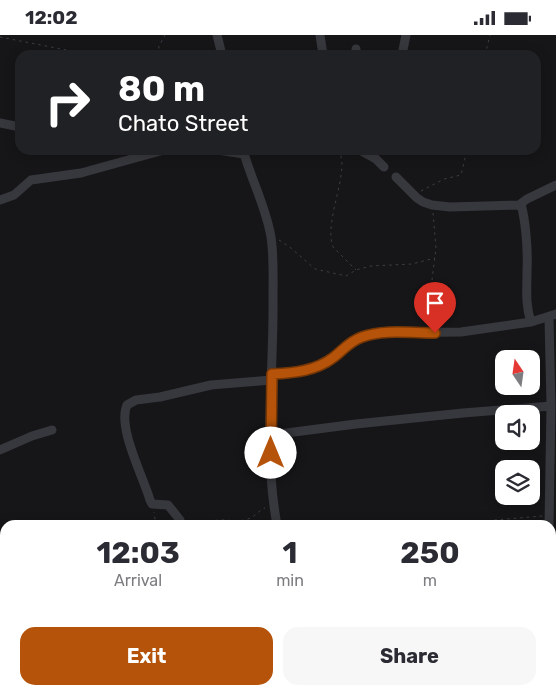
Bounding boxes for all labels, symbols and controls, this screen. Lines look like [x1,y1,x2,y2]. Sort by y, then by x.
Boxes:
text: 12:02 [25,6,78,29]
text: 80 m [118,68,205,110]
icon: right [35,70,100,135]
text: Chato Street [118,110,248,137]
pin [414,282,456,333]
icon: arrive [421,289,449,317]
north arrow [495,350,540,395]
map controls [495,350,540,505]
button: sound [495,405,540,450]
position arrow [244,426,296,478]
button: layers [495,460,540,505]
text: 12:03 [96,535,180,571]
text: 1 [283,535,297,571]
text: 250 [400,535,460,571]
text: Arrival [114,571,162,590]
text: min [276,571,304,590]
text: m [423,571,437,590]
button: Exit [20,627,273,685]
button: Share [283,627,536,685]

